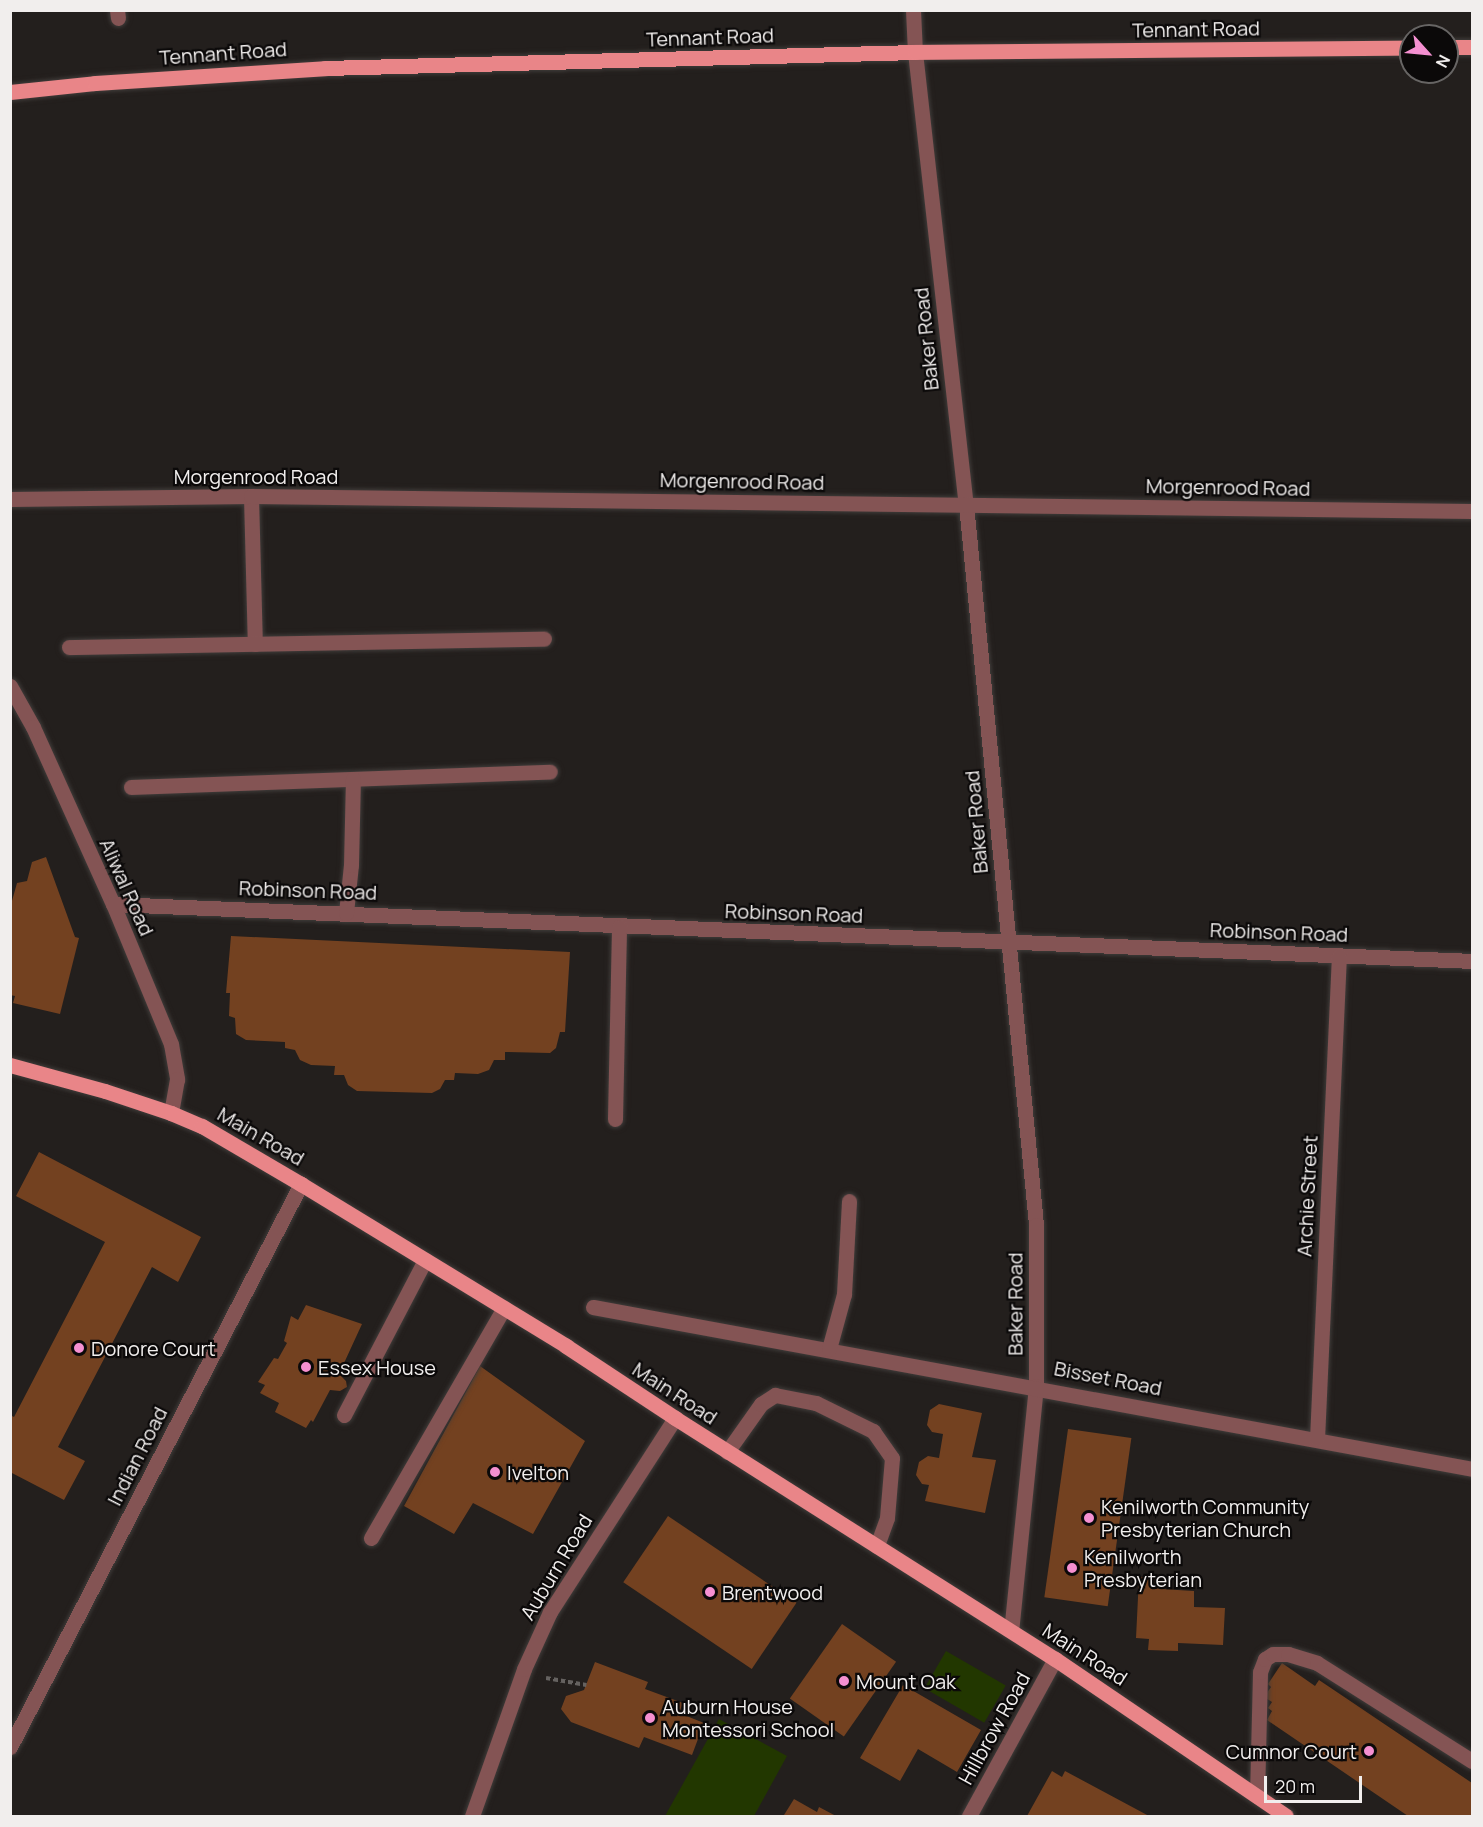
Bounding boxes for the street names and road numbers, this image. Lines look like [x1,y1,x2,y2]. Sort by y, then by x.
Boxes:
street label: Tennant Road [1132,16,1260,42]
street label: Tennant Road [646,23,774,51]
street label: Tennant Road [158,37,288,69]
street label: Baker Road [909,286,943,392]
street label: Morgenrood Road [174,464,338,488]
street label: Morgenrood Road [660,468,824,494]
street label: Morgenrood Road [1146,474,1310,500]
street label: Baker Road [960,769,992,875]
street label: Aliwal Road [95,835,159,939]
street label: Robinson Road [238,876,378,904]
street label: Robinson Road [724,899,864,927]
street label: Robinson Road [1209,918,1349,946]
street label: Main Road [213,1102,309,1170]
street label: Archie Street [1292,1135,1322,1257]
street label: Baker Road [1003,1252,1027,1356]
street label: Bisset Road [1052,1356,1164,1400]
street label: Main Road [628,1357,722,1429]
street label: Indian Road [102,1403,172,1509]
street label: Auburn Road [515,1510,597,1624]
street label: Main Road [1038,1618,1132,1690]
street label: Hillbrow Road [953,1668,1035,1788]

